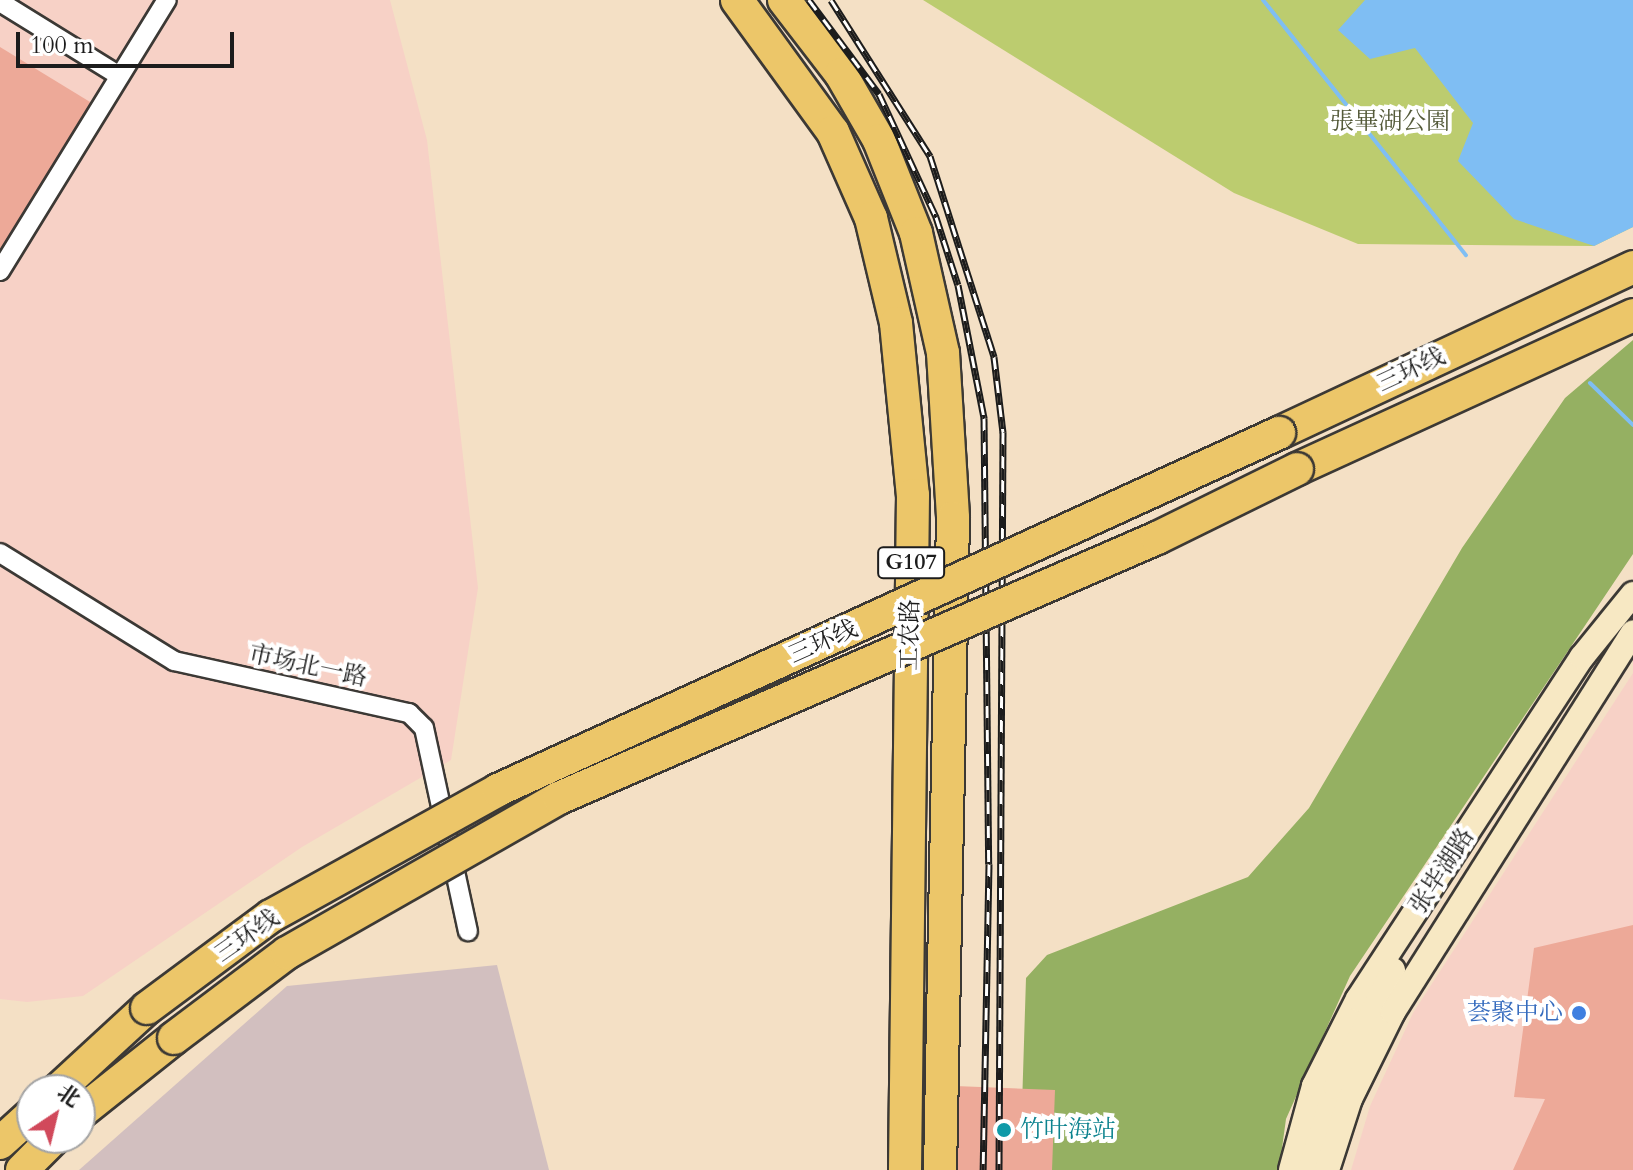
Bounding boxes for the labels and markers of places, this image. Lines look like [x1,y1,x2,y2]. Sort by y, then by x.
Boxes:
place label: 荟聚中心 [1467,999,1563,1027]
marker: 荟聚中心 [1570,1004,1588,1022]
place label: 竹叶海站 [1020,1116,1116,1144]
marker: 竹叶海站 [995,1121,1013,1139]

